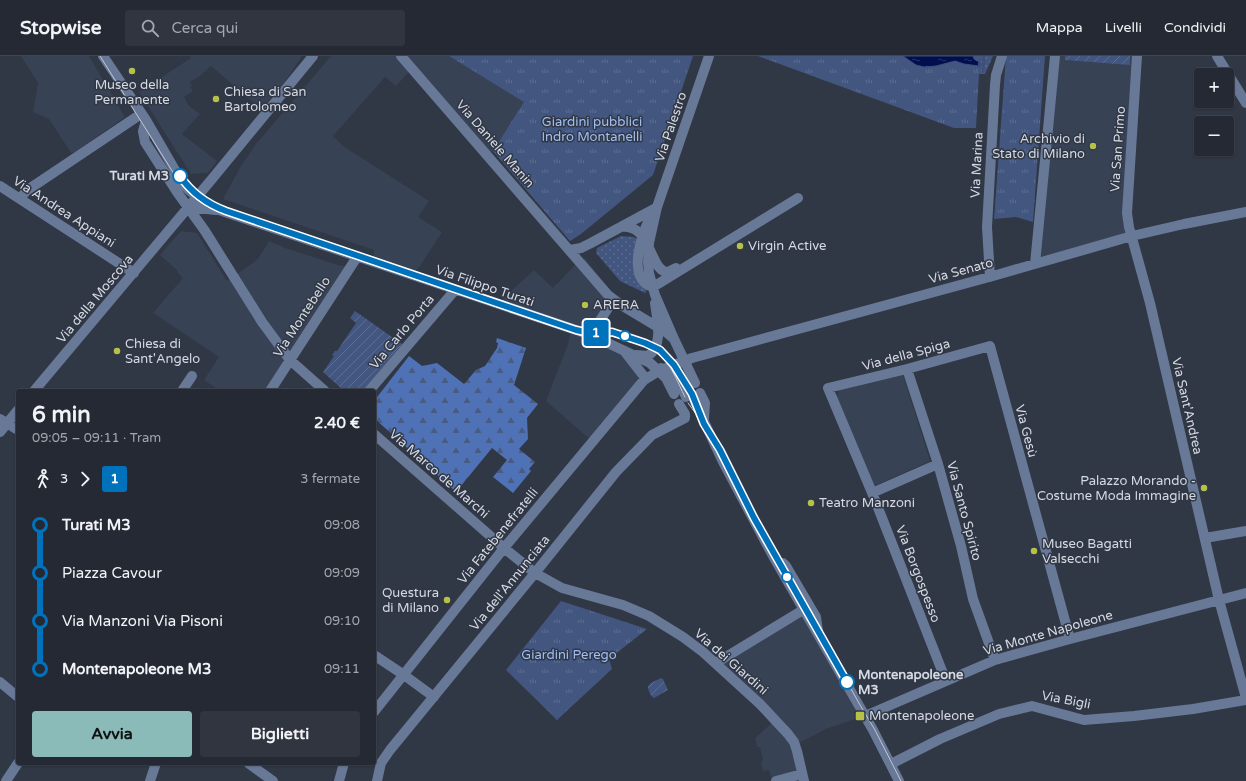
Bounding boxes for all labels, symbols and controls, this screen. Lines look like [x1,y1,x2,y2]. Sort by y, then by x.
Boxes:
search box [125,10,405,46]
text: Stopwise [20,17,101,39]
icon: search [139,17,161,39]
text: Cerca qui [171,19,238,37]
text: Mappa [1036,19,1083,36]
text: Livelli [1105,19,1142,36]
text: Condividi [1164,19,1226,36]
marker: Museo della Permanente [127,66,137,76]
map controls [1194,68,1234,156]
button: + [1194,68,1234,108]
place label: Museo della Permanente [94,77,170,108]
place label: Chiesa di San Bartolomeo [224,84,307,115]
street label: Via Palestro [652,90,690,164]
marker: Chiesa di San Bartolomeo [211,94,221,104]
street label: Via Daniele Manin [452,97,538,191]
street label: Via San Primo [1107,105,1129,193]
park label: Giardini pubblici Indro Montanelli [541,114,643,145]
button: − [1194,116,1234,156]
place label: Archivio di Stato di Milano [992,131,1085,162]
street label: Via Marina [967,132,987,198]
marker: Archivio di Stato di Milano [1088,141,1098,151]
place label: Turati M3 [109,168,169,184]
marker: Turati M3 [172,168,188,184]
street label: Via Andrea Appiani [10,173,118,251]
place label: Virgin Active [748,238,826,254]
marker: Virgin Active [735,241,745,251]
street label: Via della Moscova [53,251,137,347]
street label: Via Senato [927,255,995,287]
street label: Via Filippo Turati [434,262,536,310]
street label: Via Montebello [270,274,334,360]
street label: Via Carlo Porta [366,291,438,373]
place label: ARERA [593,297,640,313]
marker: ARERA [580,300,590,310]
line badge: 1 [583,320,609,346]
text: 1 [592,324,600,341]
unlabelled marker [619,330,631,342]
place label: Chiesa di Sant'Angelo [125,336,200,367]
street label: Via della Spiga [860,336,952,374]
marker: Chiesa di Sant'Angelo [112,346,122,356]
street label: Via Sant'Andrea [1168,356,1206,456]
text: 6 min [32,402,91,428]
street label: Via Gesù [1011,403,1041,459]
text: 2.40 € [314,414,360,432]
street label: Via Marco de Marchi [386,426,492,522]
text: 09:05 – 09:11 · Tram [32,430,161,446]
street label: Via Santo Spirito [943,459,985,563]
icon: walk [32,468,54,490]
icon: forward [74,468,96,490]
text: 1 [110,470,119,487]
text: 3 [60,471,68,487]
text: 3 fermate [300,471,360,487]
place label: Palazzo Morando - Costume Moda Immagine [1037,473,1196,504]
marker: Palazzo Morando - Costume Moda Immagine [1199,483,1209,493]
street label: Via Fatebenefratelli [454,485,542,587]
place label: Teatro Manzoni [819,495,915,511]
marker: Teatro Manzoni [806,498,816,508]
text: Turati M3 [62,516,131,534]
text: 09:08 [324,517,360,533]
street label: Via Borgospesso [892,523,944,625]
street label: Via dell'Annunciata [466,532,554,634]
place label: Museo Bagatti Valsecchi [1042,536,1132,567]
marker: Museo Bagatti Valsecchi [1029,546,1039,556]
text: Piazza Cavour [62,564,162,582]
text: 09:09 [324,565,360,581]
unlabelled marker [781,571,793,583]
place label: Questura di Milano [382,585,439,616]
marker: Questura di Milano [442,595,452,605]
street label: Via Monte Napoleone [981,607,1115,659]
text: Via Manzoni Via Pisoni [62,612,223,630]
text: 09:10 [324,613,360,629]
street label: Via dei Giardini [691,626,771,698]
park label: Giardini Perego [521,647,617,663]
text: Montenapoleone M3 [62,660,211,678]
text: 09:11 [324,661,360,677]
place label: Montenapoleone M3 [858,667,964,698]
marker: Montenapoleone M3 [839,674,855,690]
street label: Via Bigli [1040,687,1092,713]
place label: Montenapoleone [869,708,974,724]
marker: Montenapoleone [854,710,866,722]
button: Avvia [32,711,192,757]
button: Biglietti [200,711,360,757]

